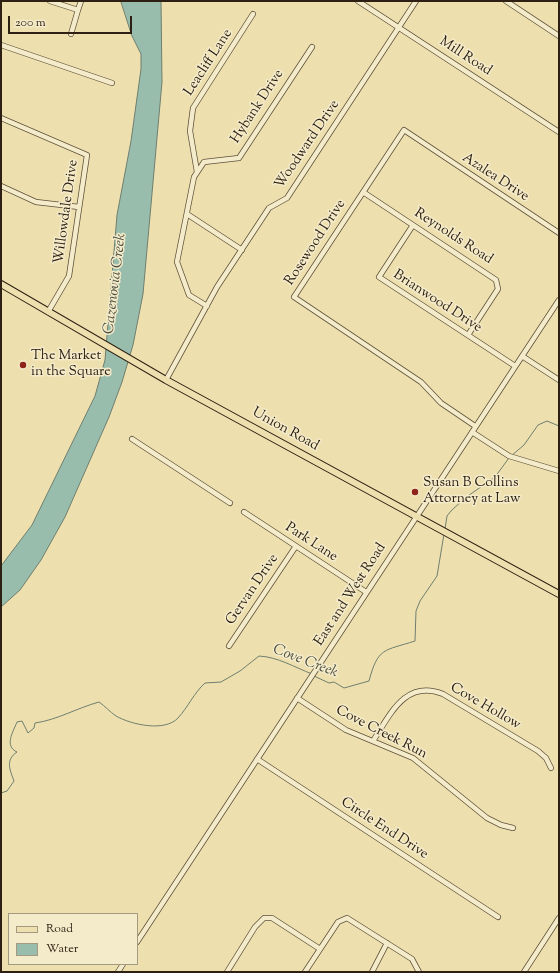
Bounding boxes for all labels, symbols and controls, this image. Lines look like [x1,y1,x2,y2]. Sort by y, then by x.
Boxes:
scale bar [10,8,134,34]
text: 200 m [15,14,46,32]
street label: Leacliff Lane [181,26,237,100]
street label: Mill Road [436,34,494,80]
street label: Hybank Drive [228,67,288,147]
street label: Woodward Drive [272,97,344,193]
street label: Azalea Drive [458,150,532,206]
street label: Willowdale Drive [51,159,83,265]
street label: Rosewood Drive [282,197,350,289]
street label: Reynolds Road [411,205,495,269]
water label: Cazenovia Creek [101,233,131,335]
street label: Brianwood Drive [390,267,484,337]
place label: The Market in the Square [31,349,111,382]
marker: The Market in the Square [18,360,28,370]
street label: Union Road [249,405,321,455]
place label: Susan B Collins Attorney at Law [423,476,520,508]
marker: Susan B Collins Attorney at Law [410,487,420,497]
street label: Park Lane [282,520,340,566]
street label: East and West Road [312,540,390,650]
street label: Gervan Drive [223,551,283,629]
water label: Cove Creek [270,641,340,683]
street label: Cove Hollow [447,680,523,734]
street label: Cove Creek Run [332,703,430,763]
street label: Circle End Drive [337,794,431,864]
legend [8,913,138,965]
text: Road [46,920,73,938]
text: Water [46,940,78,958]

